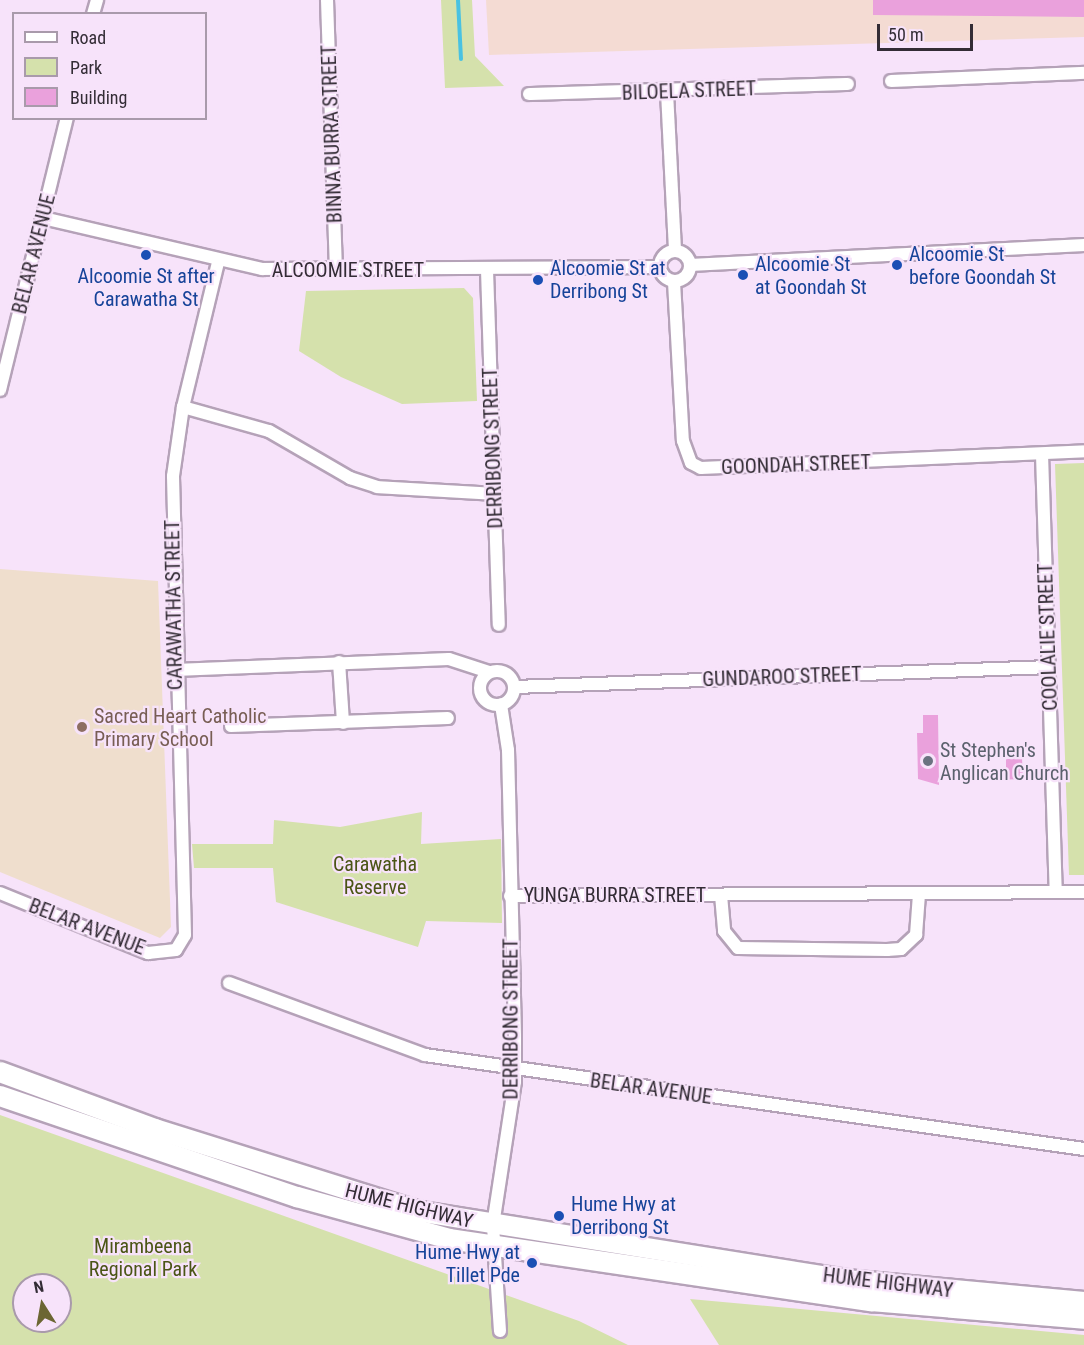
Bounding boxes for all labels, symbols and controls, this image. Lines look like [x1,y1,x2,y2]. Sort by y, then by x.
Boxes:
legend [12,12,207,120]
scale bar [880,12,976,50]
text: 50 m [888,24,923,45]
text: Road [70,27,106,48]
street label: BINNA BURRA STREET [317,44,347,224]
text: Park [70,57,102,78]
street label: BILOELA STREET [621,77,757,105]
text: Building [70,87,127,108]
street label: BELAR AVENUE [8,192,60,316]
place label: Alcoomie St before Goondah St [909,242,1056,289]
marker: Alcoomie St after Carawatha St [139,248,153,262]
place label: Alcoomie St at Goondah St [755,252,867,299]
place label: Alcoomie St at Derribong St [550,256,665,303]
street label: ALCOOMIE STREET [272,258,424,282]
marker: Alcoomie St before Goondah St [890,258,904,272]
place label: Alcoomie St after Carawatha St [77,264,215,311]
marker: Alcoomie St at Goondah St [736,268,750,282]
marker: Alcoomie St at Derribong St [531,273,545,287]
street label: DERRIBONG STREET [478,367,508,529]
street label: GOONDAH STREET [721,450,871,480]
street label: CARAWATHA STREET [161,520,187,690]
street label: COOLALIE STREET [1033,563,1063,711]
street label: GUNDAROO STREET [702,662,862,692]
place label: Sacred Heart Catholic Primary School [94,704,266,751]
marker: Sacred Heart Catholic Primary School [75,720,89,734]
place label: St Stephen's Anglican Church [940,738,1069,785]
marker: St Stephen's Anglican Church [921,754,935,768]
park label: Carawatha Reserve [333,852,417,899]
street label: YUNGA BURRA STREET [524,883,706,907]
street label: BELAR AVENUE [25,894,149,960]
street label: DERRIBONG STREET [499,938,523,1100]
street label: BELAR AVENUE [589,1069,713,1109]
street label: HUME HIGHWAY [343,1179,475,1233]
place label: Hume Hwy at Derribong St [571,1192,676,1239]
marker: Hume Hwy at Derribong St [552,1209,566,1223]
park label: Mirambeena Regional Park [89,1235,197,1282]
place label: Hume Hwy at Tillet Pde [415,1240,520,1287]
marker: Hume Hwy at Tillet Pde [525,1256,539,1270]
street label: HUME HIGHWAY [822,1263,954,1303]
north arrow [12,1273,72,1333]
text: N [32,1277,45,1297]

